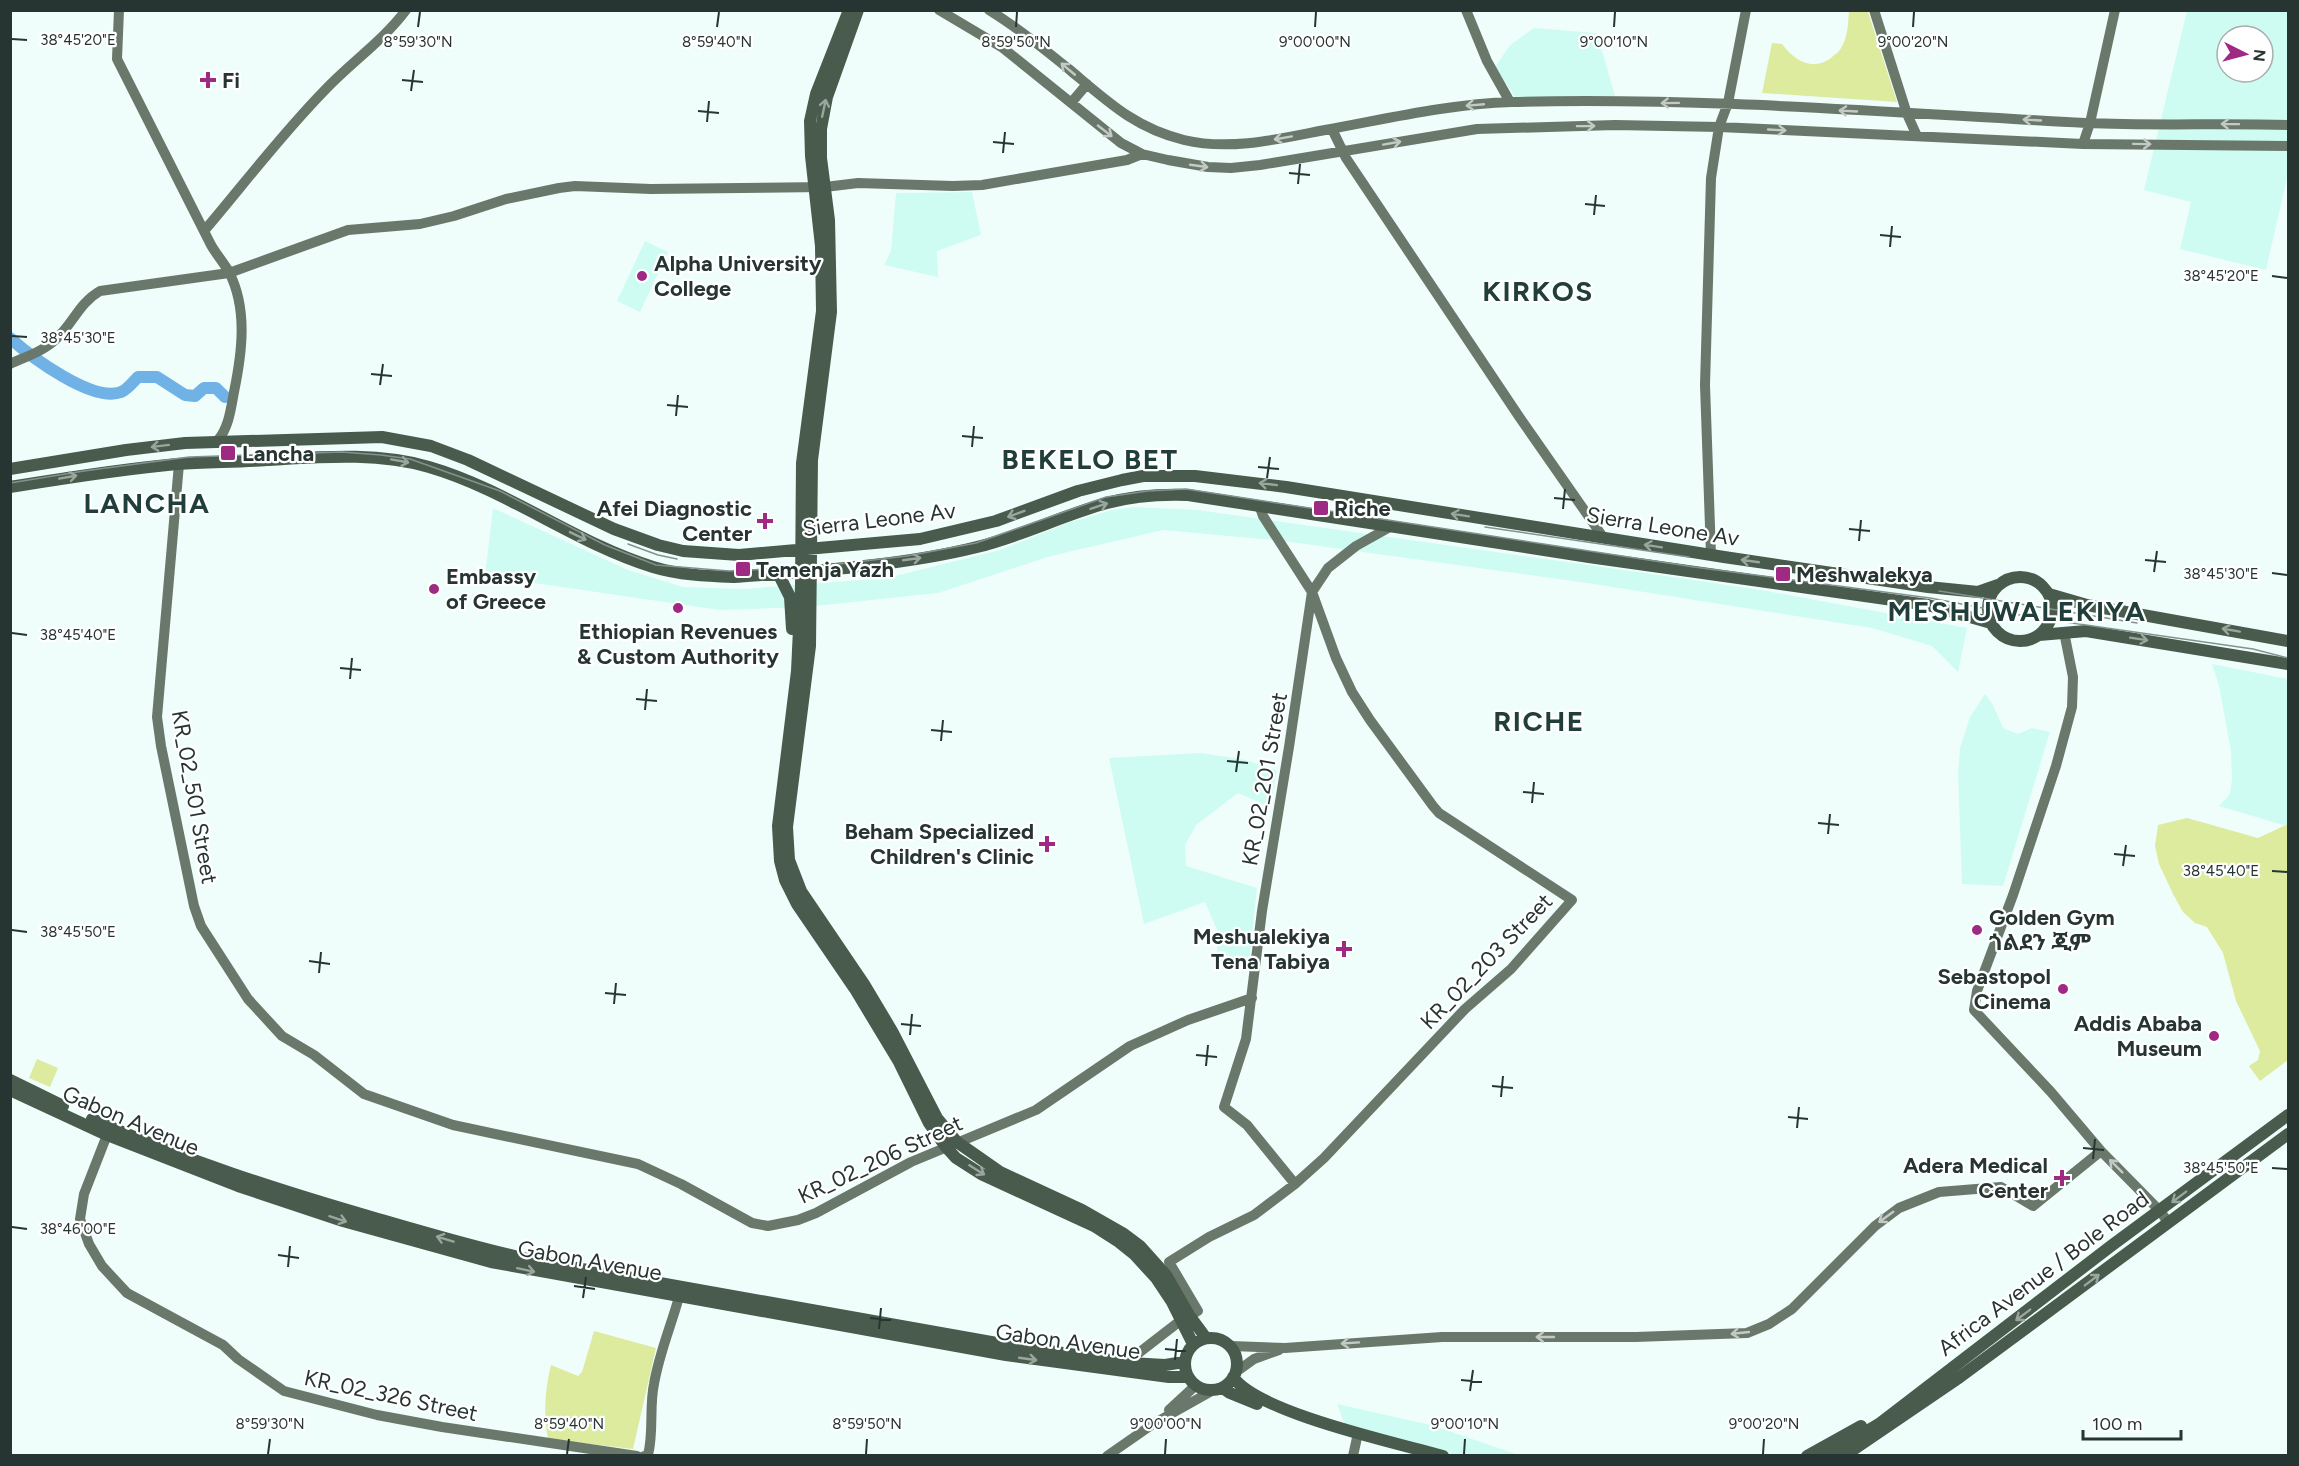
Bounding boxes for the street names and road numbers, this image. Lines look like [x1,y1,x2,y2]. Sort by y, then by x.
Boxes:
street label: Sierra Leone Av [801,497,958,542]
street label: Sierra Leone Av [1585,501,1742,552]
street label: KR_02_201 Street [1236,690,1293,868]
street label: KR_02_501 Street [166,708,223,886]
street label: KR_02_203 Street [1415,888,1558,1035]
street label: Gabon Avenue [58,1080,203,1161]
street label: KR_02_206 Street [793,1109,967,1209]
street label: Africa Avenue / Bole Road [1933,1185,2154,1362]
street label: Gabon Avenue [516,1235,664,1286]
street label: Gabon Avenue [994,1318,1142,1365]
street label: KR_02_326 Street [302,1364,480,1427]

